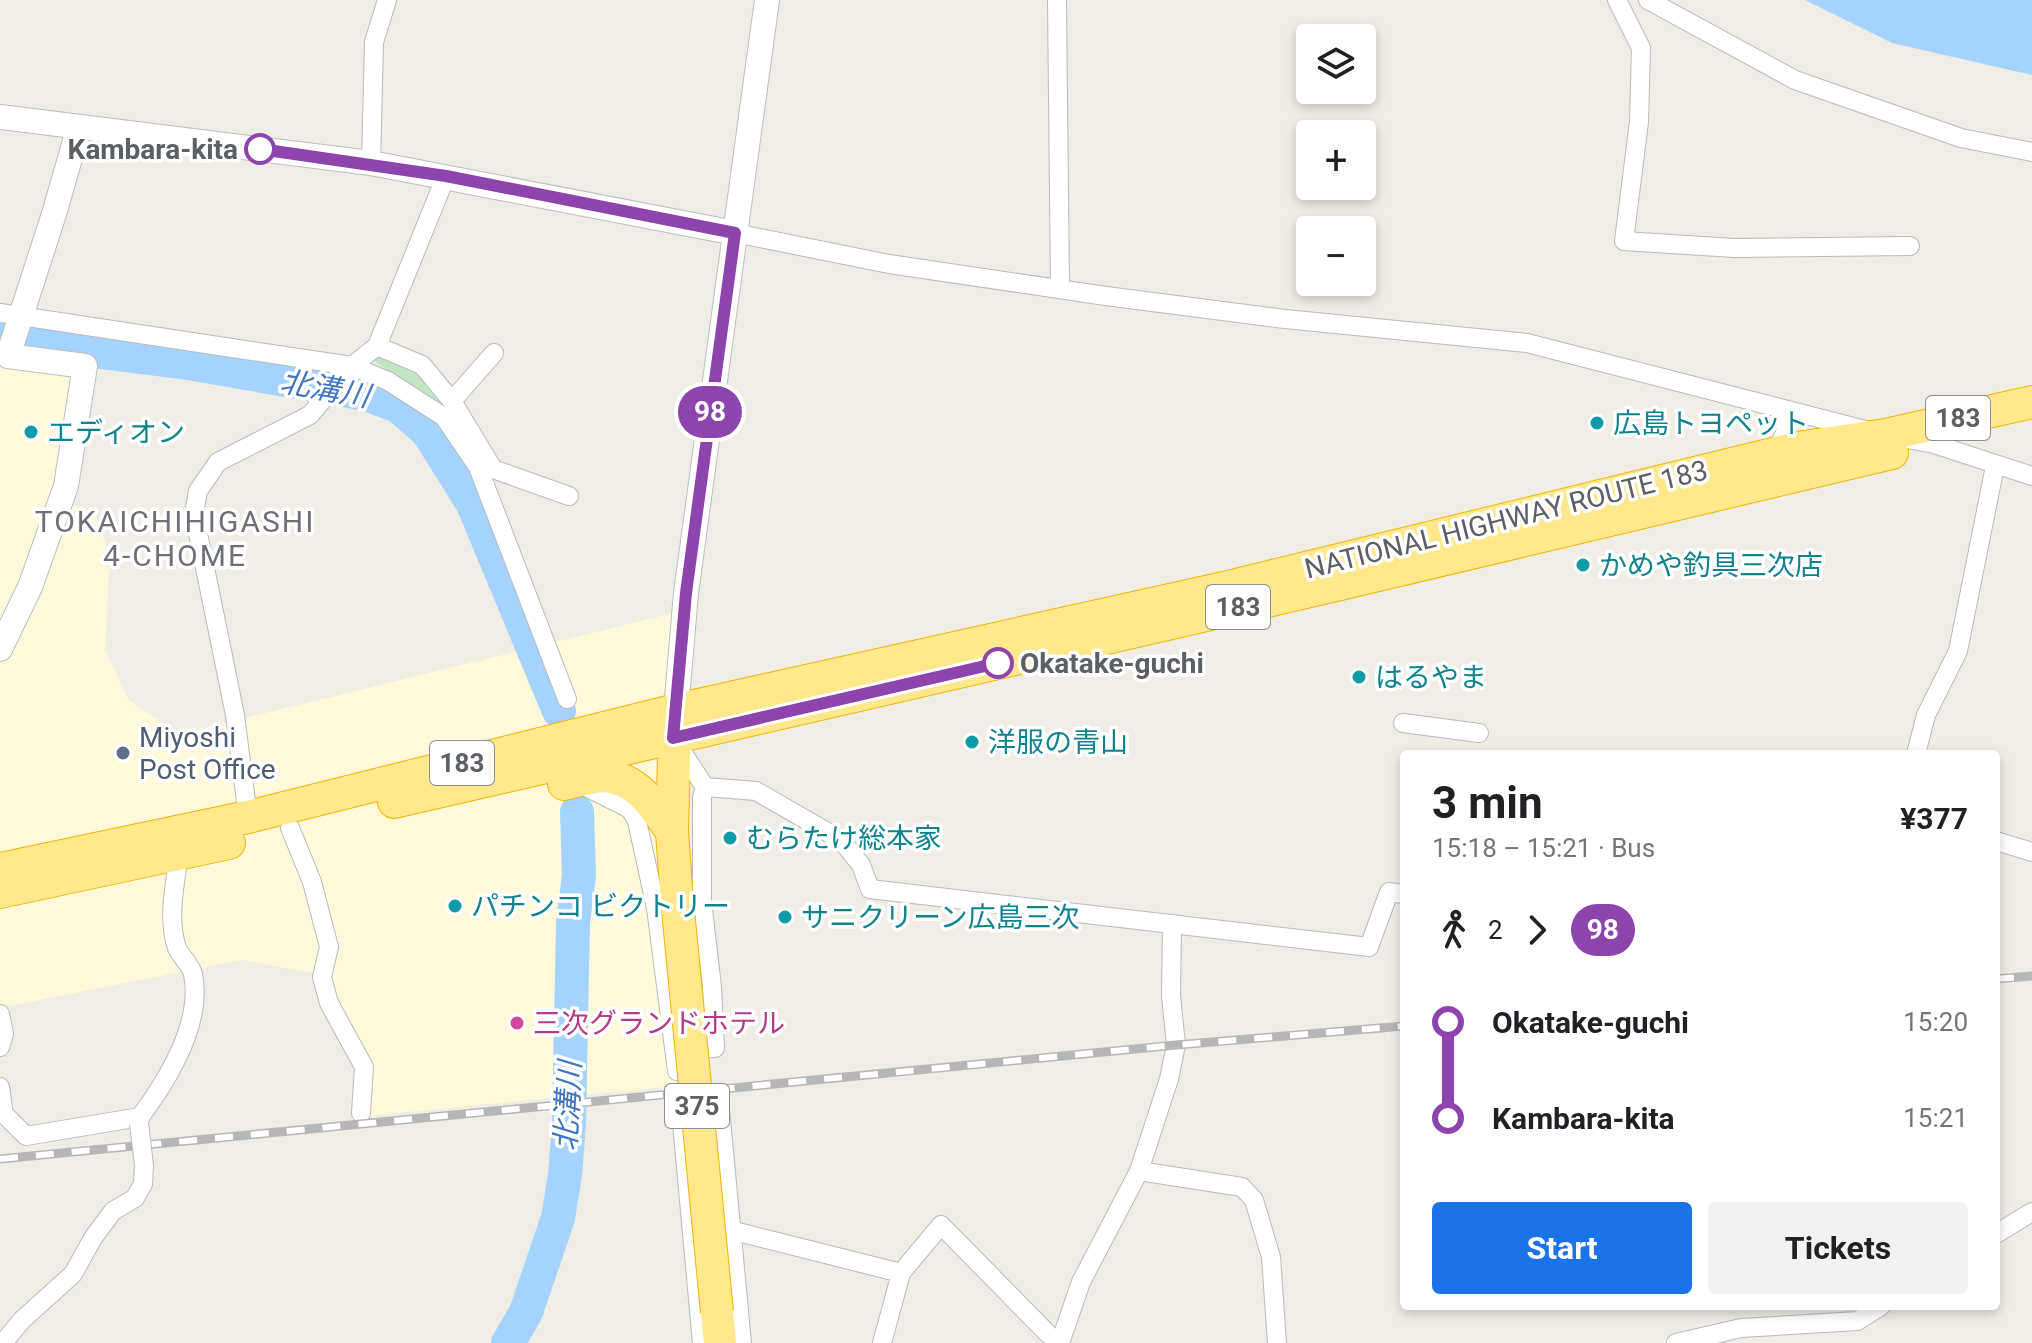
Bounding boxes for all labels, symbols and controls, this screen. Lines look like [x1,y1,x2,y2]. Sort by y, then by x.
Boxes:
map controls [1296,24,1376,296]
button: layers [1296,24,1376,104]
button: + [1296,120,1376,200]
place label: Kambara-kita [68,133,238,166]
marker: Kambara-kita [245,134,275,164]
button: − [1296,216,1376,296]
water label: 北溝川 [278,363,375,414]
line badge: 98 [674,386,746,438]
text: 98 [694,395,726,428]
road number: 183 [1926,396,1990,440]
place label: 広島トヨペット [1613,407,1809,440]
marker: 広島トヨペット [1588,414,1606,432]
place label: エディオン [47,416,185,449]
marker: エディオン [22,423,40,441]
street label: NATIONAL HIGHWAY ROUTE 183 [1301,453,1711,586]
district label: TOKAICHIHIGASHI 4-CHOME [35,504,315,573]
place label: かめや釣具三次店 [1599,549,1823,582]
marker: かめや釣具三次店 [1574,556,1592,574]
road number: 183 [1206,585,1270,629]
place label: Okatake-guchi [1020,647,1204,680]
marker: Okatake-guchi [983,648,1013,678]
place label: はるやま [1375,661,1487,694]
marker: はるやま [1350,668,1368,686]
place label: Miyoshi Post Office [139,721,276,786]
place label: 洋服の青山 [988,726,1128,759]
marker: 洋服の青山 [963,733,981,751]
road number: 183 [430,741,494,785]
marker: Miyoshi Post Office [114,744,132,762]
text: 3 min [1432,777,1543,829]
text: ¥377 [1900,801,1968,836]
place label: むらたけ総本家 [746,822,942,855]
marker: むらたけ総本家 [721,829,739,847]
text: 15:18 – 15:21 · Bus [1432,833,1655,863]
place label: パチンコ ビクトリー [471,890,730,923]
marker: パチンコ ビクトリー [446,897,464,915]
place label: サニクリーン広島三次 [801,901,1080,934]
marker: サニクリーン広島三次 [776,908,794,926]
icon: walk [1432,908,1476,952]
icon: forward [1515,908,1559,952]
text: 98 [1587,913,1619,946]
text: 2 [1488,915,1503,945]
text: Okatake-guchi [1492,1005,1689,1040]
place label: 三次グランドホテル [533,1007,785,1040]
text: 15:20 [1903,1007,1968,1037]
marker: 三次グランドホテル [508,1014,526,1032]
water label: 北溝川 [548,1057,587,1152]
road number: 375 [665,1084,729,1128]
text: Kambara-kita [1492,1101,1675,1136]
text: 15:21 [1903,1103,1968,1133]
button: Start [1432,1202,1692,1294]
button: Tickets [1708,1202,1968,1294]

